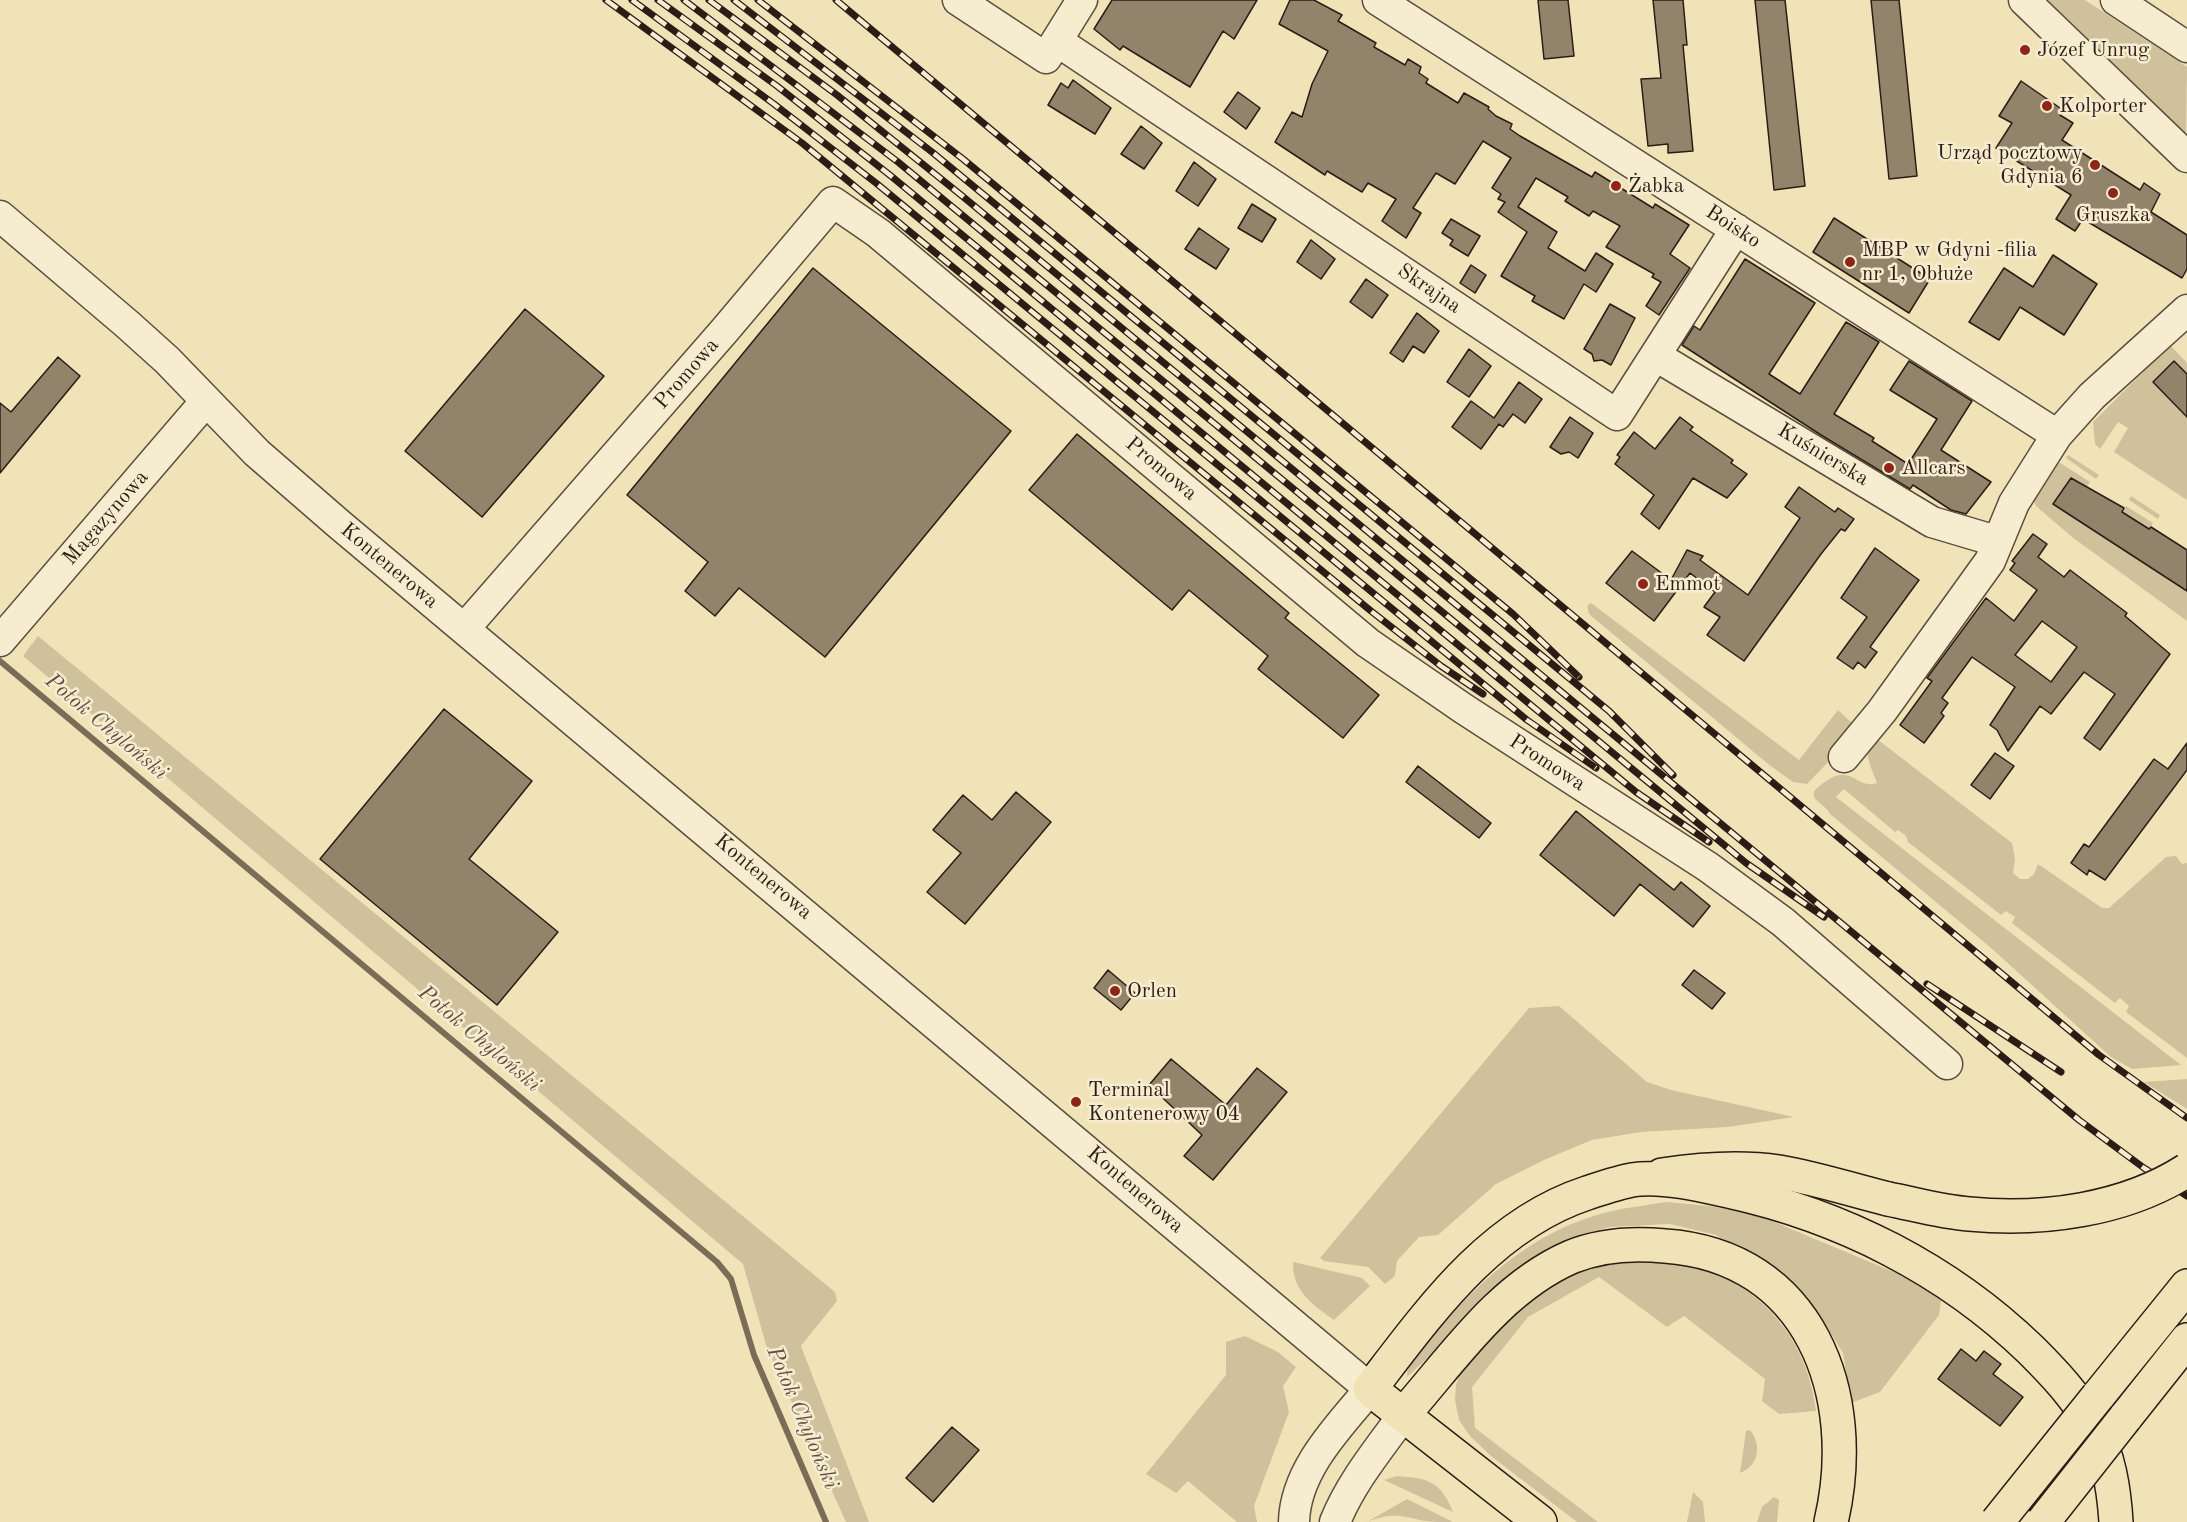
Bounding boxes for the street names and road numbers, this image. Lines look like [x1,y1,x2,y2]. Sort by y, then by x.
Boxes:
street label: Boisko [1701,200,1765,254]
street label: Skrajna [1392,259,1466,319]
street label: Promowa [649,333,725,415]
street label: Kuśnierska [1773,418,1873,492]
street label: Promowa [1120,432,1202,506]
street label: Magazynowa [58,465,154,571]
street label: Kontenerowa [335,518,443,614]
street label: Promowa [1504,729,1590,797]
street label: Kontenerowa [709,829,817,925]
street label: Kontenerowa [1081,1141,1189,1239]

